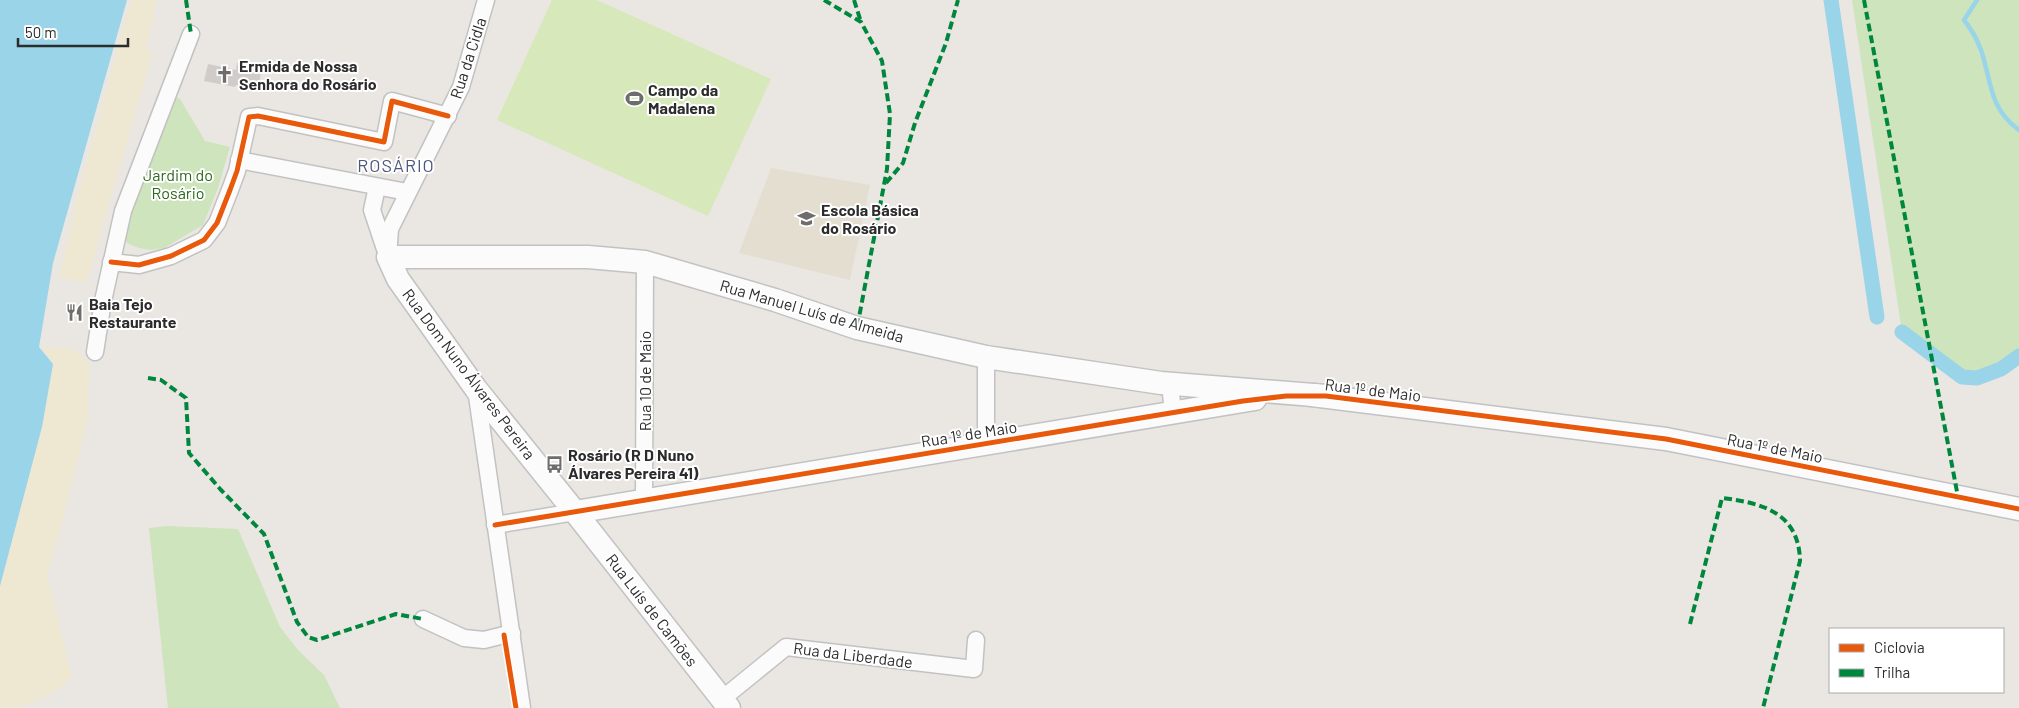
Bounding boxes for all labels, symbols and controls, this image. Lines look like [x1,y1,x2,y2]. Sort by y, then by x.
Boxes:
scale bar [18,15,128,47]
street label: Rua da Cidla [445,15,490,101]
text: 50 m [25,23,57,41]
place label: Ermida de Nossa Senhora do Rosário [239,56,377,93]
church icon: Ermida de Nossa Senhora do Rosário [215,65,235,85]
place label: Campo da Madalena [648,80,718,117]
sports icon: Campo da Madalena [624,89,644,109]
district label: ROSÁRIO [357,154,435,176]
park label: Jardim do Rosário [143,165,213,202]
place label: Escola Básica do Rosário [821,200,919,237]
school or university icon: Escola Básica do Rosário [797,209,817,229]
street label: Rua Manuel Luís de Almeida [718,275,906,346]
street label: Rua Dom Nuno Álvares Pereira [399,285,540,463]
place label: Baia Tejo Restaurante [89,294,177,331]
restaurant icon: Baia Tejo Restaurante [65,303,85,323]
street label: Rua 10 de Maio [635,331,654,431]
street label: Rua 1º de Maio [1324,374,1422,405]
street label: Rua 1º de Maio [920,417,1018,450]
street label: Rua 1º de Maio [1726,429,1825,466]
place label: Rosário (R D Nuno Álvares Pereira 41) [568,445,699,482]
bus stop icon: Rosário (R D Nuno Álvares Pereira 41) [544,454,564,474]
street label: Rua Luís de Camões [603,550,702,670]
legend [1829,628,2004,693]
street label: Rua da Liberdade [792,638,914,671]
text: Ciclovia [1874,638,1925,656]
text: Trilha [1874,663,1910,681]

